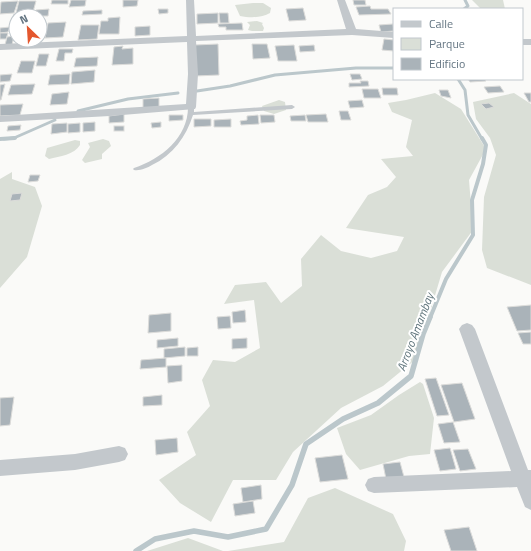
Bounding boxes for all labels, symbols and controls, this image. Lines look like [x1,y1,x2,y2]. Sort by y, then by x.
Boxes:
north arrow [8,8,48,48]
legend [393,8,523,80]
text: N [17,10,31,28]
text: Calle [429,14,453,33]
text: Parque [429,34,465,53]
text: Edificio [429,54,465,73]
water label: Arroyo Amambay [391,289,439,374]

